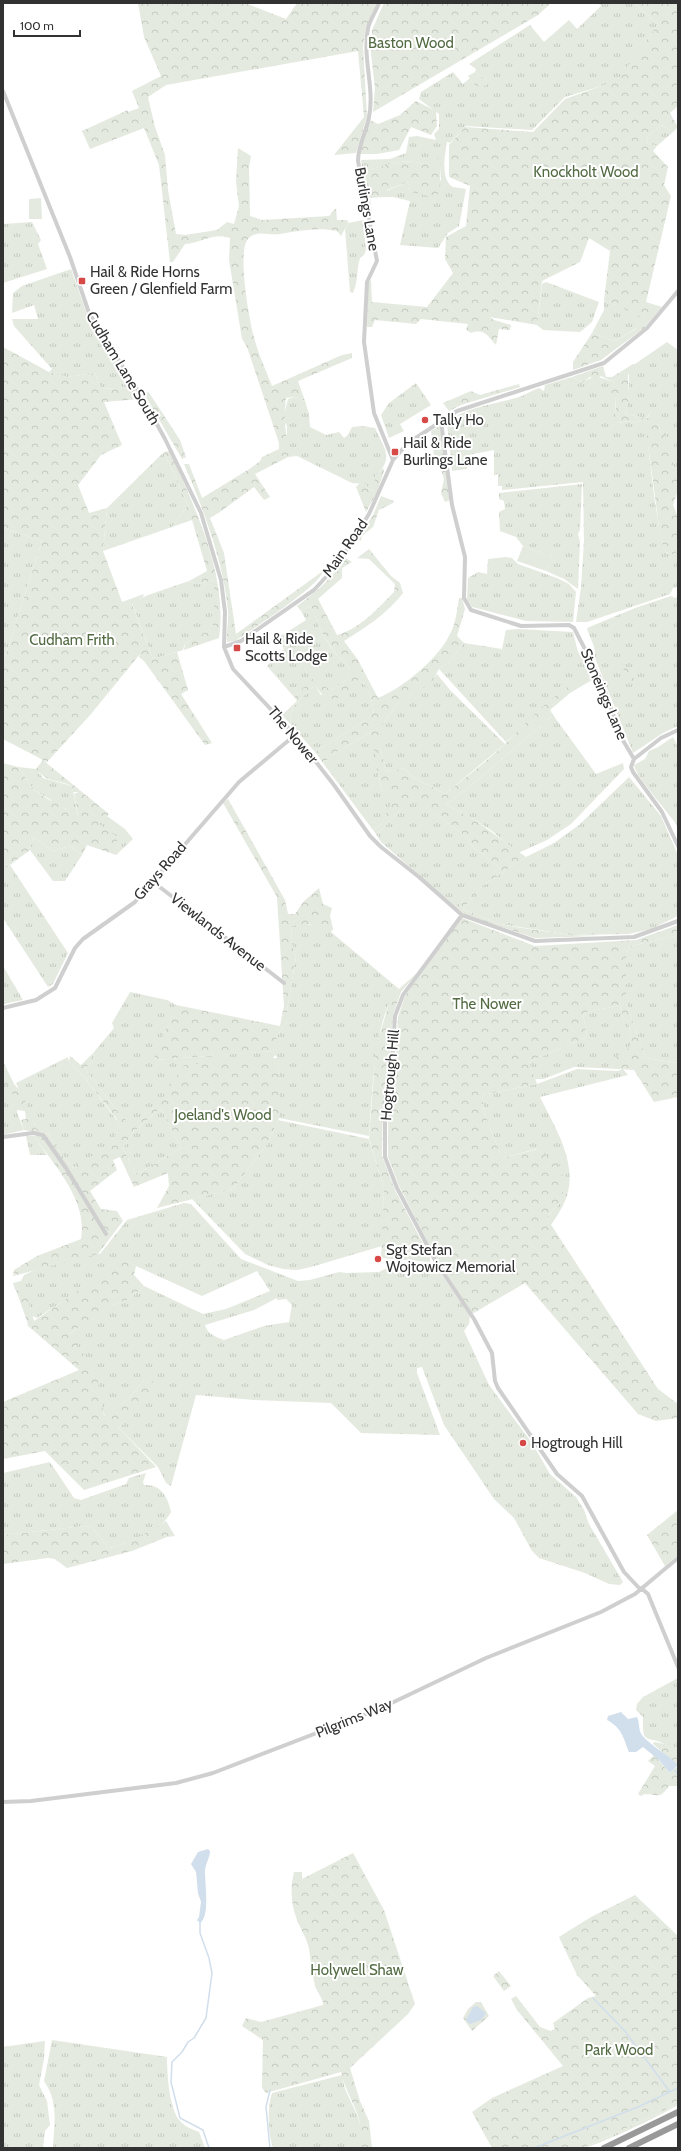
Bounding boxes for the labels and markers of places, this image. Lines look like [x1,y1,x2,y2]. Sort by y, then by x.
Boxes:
place label: Hail & Ride Horns Green / Glenfield Farm [90,263,232,298]
marker: Hail & Ride Horns Green / Glenfield Farm [77,276,87,286]
place label: Tally Ho [433,411,484,429]
marker: Tally Ho [420,415,430,425]
place label: Hail & Ride Burlings Lane [403,434,488,469]
marker: Hail & Ride Burlings Lane [390,447,400,457]
place label: Hail & Ride Scotts Lodge [245,630,328,665]
marker: Hail & Ride Scotts Lodge [232,643,242,653]
place label: Sgt Stefan Wojtowicz Memorial [386,1241,516,1276]
marker: Sgt Stefan Wojtowicz Memorial [373,1254,383,1264]
place label: Hogtrough Hill [531,1434,623,1452]
marker: Hogtrough Hill [518,1438,528,1448]

